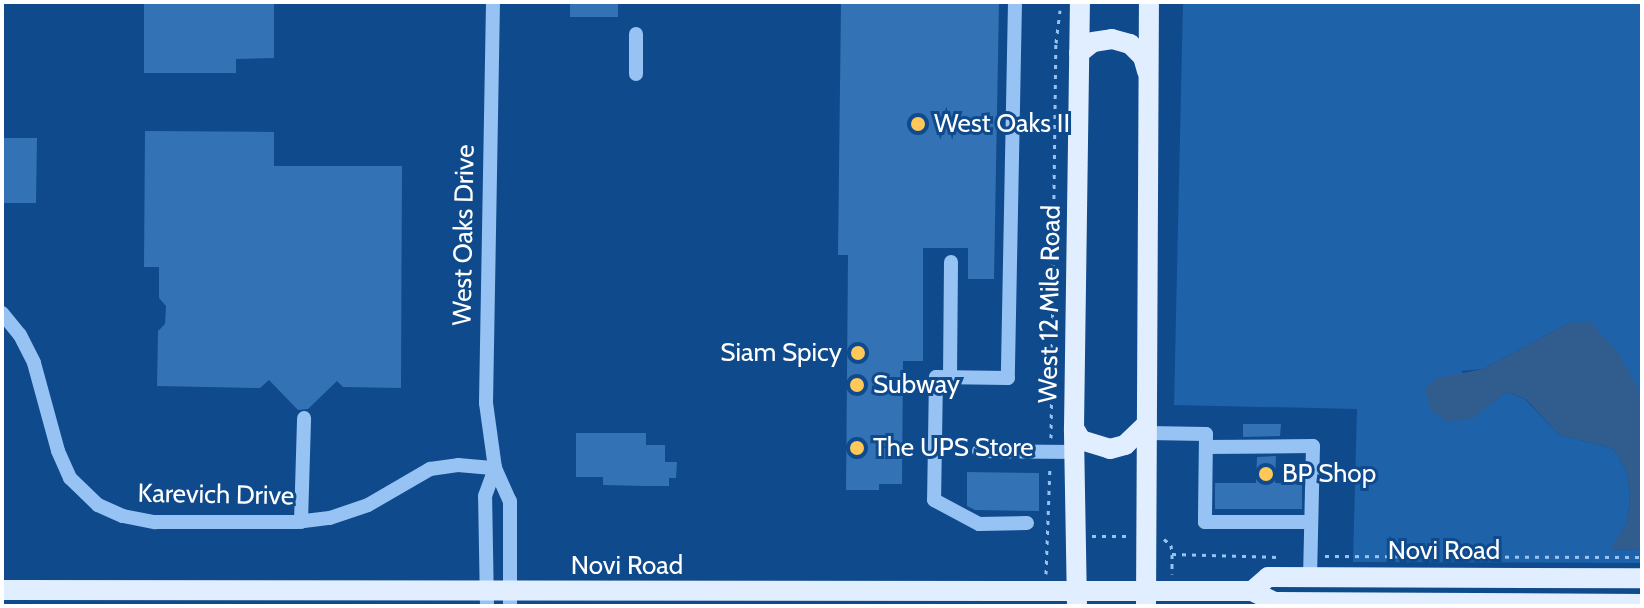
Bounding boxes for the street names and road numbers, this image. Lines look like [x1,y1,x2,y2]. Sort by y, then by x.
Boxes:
street label: West Oaks Drive [447,144,481,326]
street label: West 12 Mile Road [1033,205,1067,403]
street label: Karevich Drive [137,478,295,512]
street label: Novi Road [1388,535,1500,567]
street label: Novi Road [571,550,683,582]

